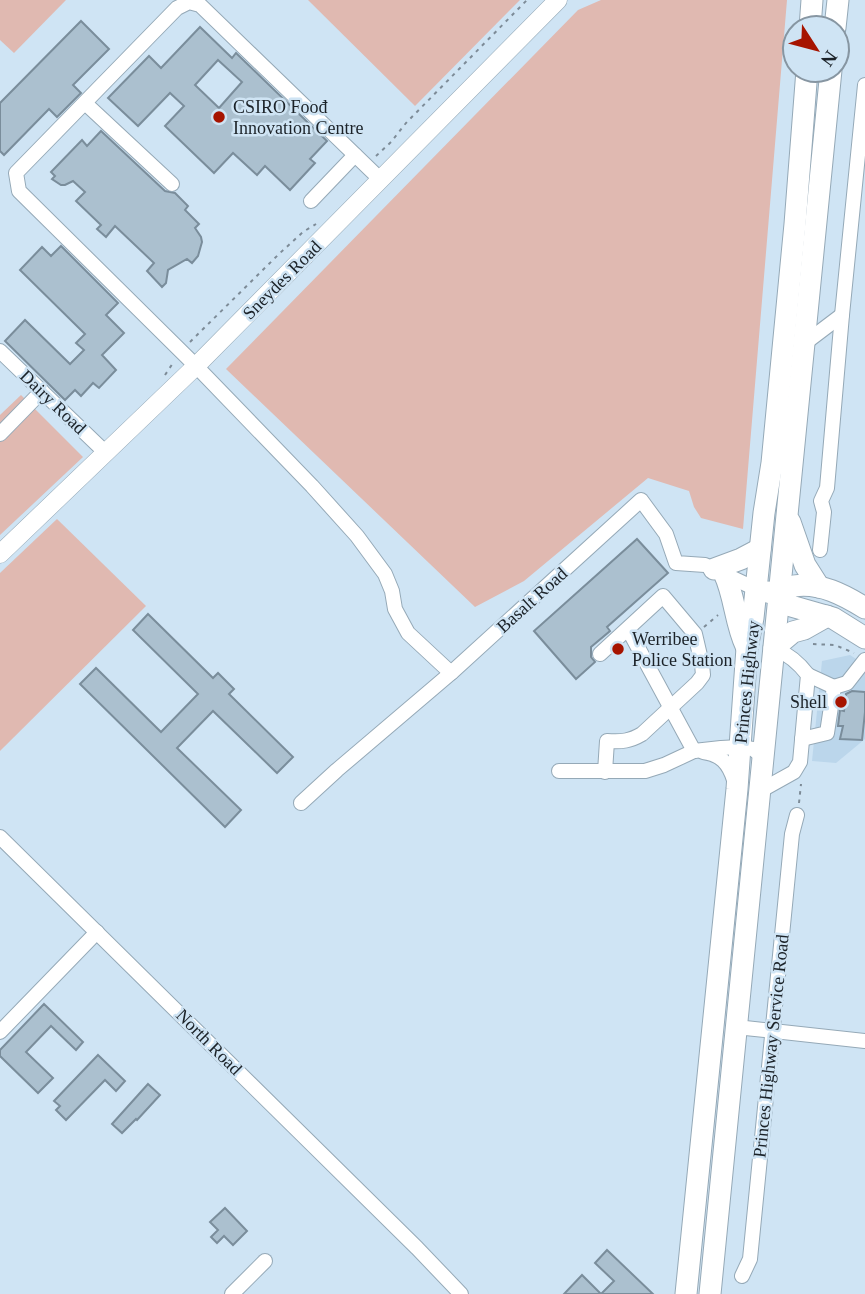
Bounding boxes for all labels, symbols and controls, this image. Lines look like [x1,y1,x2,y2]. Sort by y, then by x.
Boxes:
north arrow [781,14,851,84]
text: N [817,47,842,71]
place label: CSIRO Foođ Innovation Centre [233,97,363,138]
marker: CSIRO Foođ Innovation Centre [211,109,227,125]
street label: Sneydes Road [239,237,325,323]
street label: Dairy Road [16,366,90,438]
street label: Basalt Road [493,563,571,637]
street label: Princes Highway [731,620,763,744]
place label: Werribee Police Station [632,629,733,670]
marker: Werribee Police Station [610,641,626,657]
place label: Shell [790,692,827,712]
marker: Shell [833,694,849,710]
street label: Princes Highway Service Road [749,933,793,1159]
street label: North Road [172,1005,246,1079]

